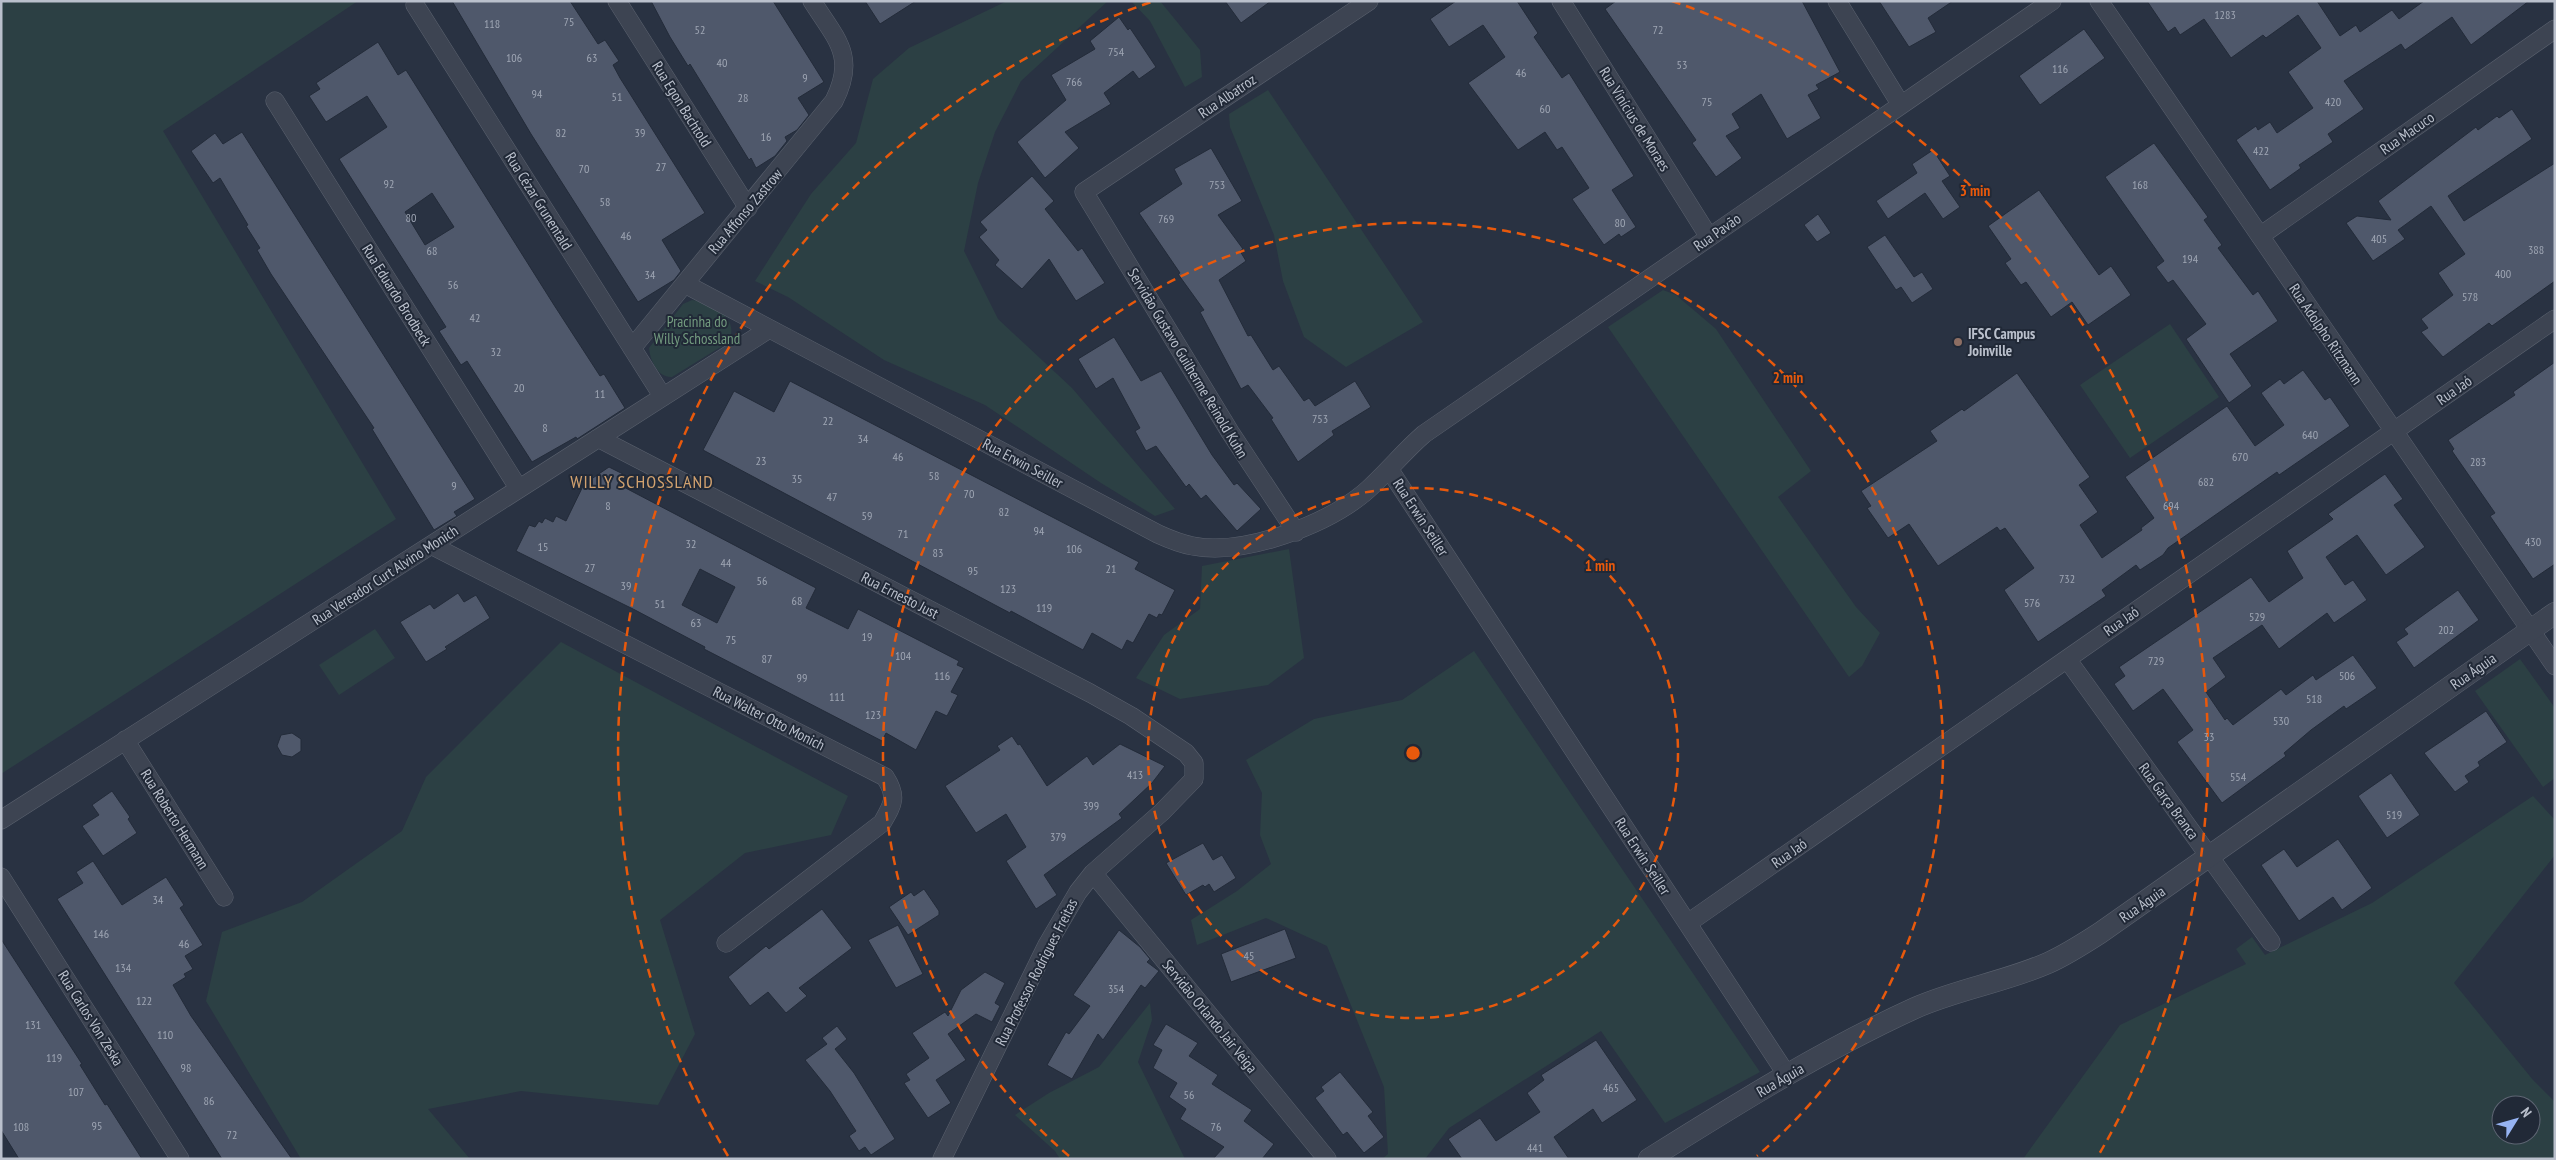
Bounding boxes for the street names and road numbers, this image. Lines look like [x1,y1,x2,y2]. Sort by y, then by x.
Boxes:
street label: Rua Egon Bachtold [648,58,716,150]
street label: Rua Vinícius de Moraes [1595,63,1675,175]
street label: Rua Albatroz [1195,70,1259,122]
street label: Rua Macuco [2376,107,2438,159]
street label: Rua Cézar Grunentald [501,149,577,253]
street label: Rua Affonso Zastrow [704,164,786,258]
street label: Rua Pavão [1690,209,1744,255]
street label: Rua Eduardo Brodbeck [358,241,436,350]
street label: Servidão Gustavo Guilherme Reinold Kuhn [1124,265,1252,461]
street label: Rua Adolpho Ritzmann [2285,280,2367,388]
street label: Rua Jaó [2433,371,2475,409]
street label: Rua Erwin Seiller [979,434,1067,493]
street label: Rua Erwin Seiller [1389,475,1454,560]
street label: Rua Vereador Curt Alvino Monich [309,521,461,629]
street label: Rua Ernesto Just [858,567,942,623]
street label: Rua Jaó [2100,602,2142,640]
street label: Rua Águia [2446,648,2500,694]
street label: Rua Walter Otto Monich [710,682,828,754]
street label: Rua Garça Branca [2135,759,2203,843]
street label: Rua Roberto Hermann [137,766,213,872]
street label: Rua Erwin Seiller [1611,814,1676,899]
street label: Rua Jaó [1768,834,1810,872]
street label: Rua Águia [2115,881,2169,927]
street label: Rua Professor Rodrigues Freitas [991,895,1081,1049]
street label: Servidão Orlando Jair Veiga [1158,955,1262,1077]
street label: Rua Carlos Von Zeska [54,967,128,1069]
street label: Rua Águia [1753,1059,1807,1101]

